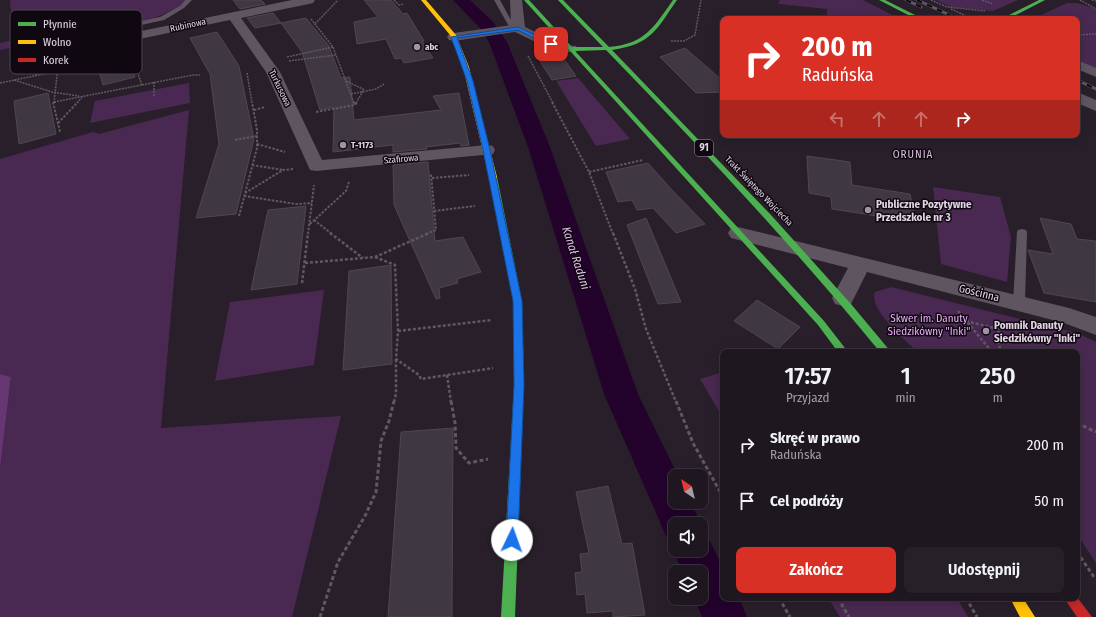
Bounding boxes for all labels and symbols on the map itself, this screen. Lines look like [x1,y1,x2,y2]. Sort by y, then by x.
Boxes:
legend [10,10,142,74]
street label: Rubinowa [169,16,207,34]
text: Płynnie [43,18,77,31]
pin [534,27,568,61]
text: Wolno [43,36,72,49]
marker: abc [412,42,422,52]
place label: abc [425,42,438,52]
text: Korek [43,54,69,67]
street label: Turkusowa [267,68,293,108]
marker: T-1173 [338,140,348,150]
place label: T-1173 [351,140,373,150]
road number: 91 [695,140,713,156]
district label: ORUNIA [893,148,933,161]
street label: Szafirowa [383,152,419,165]
street label: Trakt Świętego Wojciecha [723,153,796,228]
place label: Publiczne Pozytywne Przedszkole nr 3 [876,198,972,224]
marker: Publiczne Pozytywne Przedszkole nr 3 [863,205,873,215]
water label: Kanał Raduni [559,225,593,291]
street label: Gościnna [957,282,1001,304]
park label: Skwer im. Danuty Siedzikówny "Inki" [888,312,970,338]
place label: Pomnik Danuty Siedzikówny "Inki" [994,319,1081,345]
marker: Pomnik Danuty Siedzikówny "Inki" [981,326,991,336]
north arrow [668,469,708,509]
position arrow [491,519,533,561]

